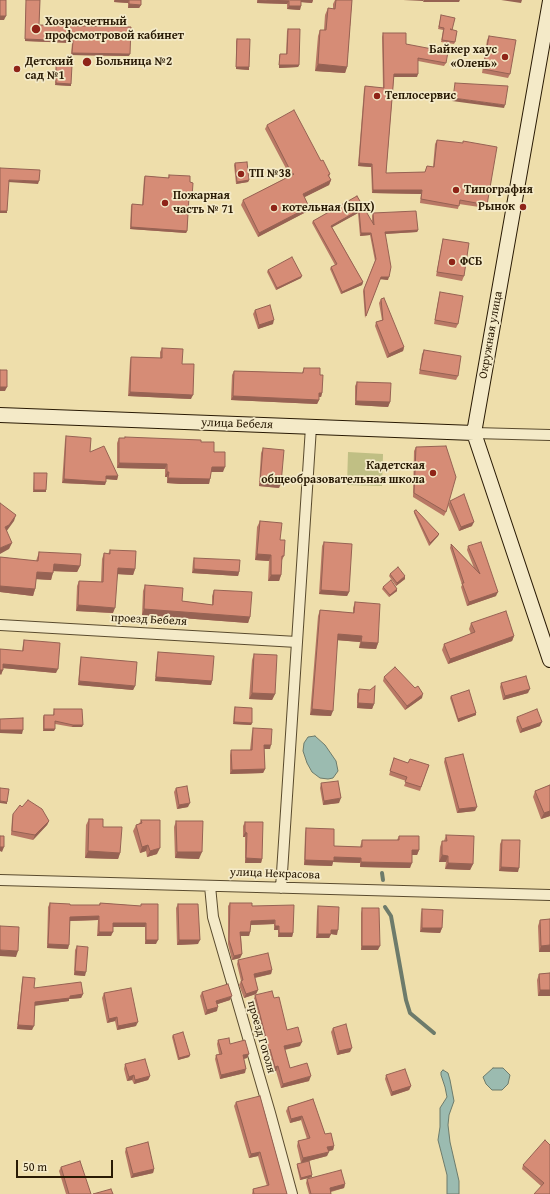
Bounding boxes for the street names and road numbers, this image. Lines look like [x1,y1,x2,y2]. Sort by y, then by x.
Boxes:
street label: Окружная улица [476,290,506,380]
street label: улица Бебеля [201,416,273,432]
street label: проезд Бебеля [111,611,187,629]
street label: улица Некрасова [230,865,320,883]
street label: проезд Гоголя [244,999,278,1075]

